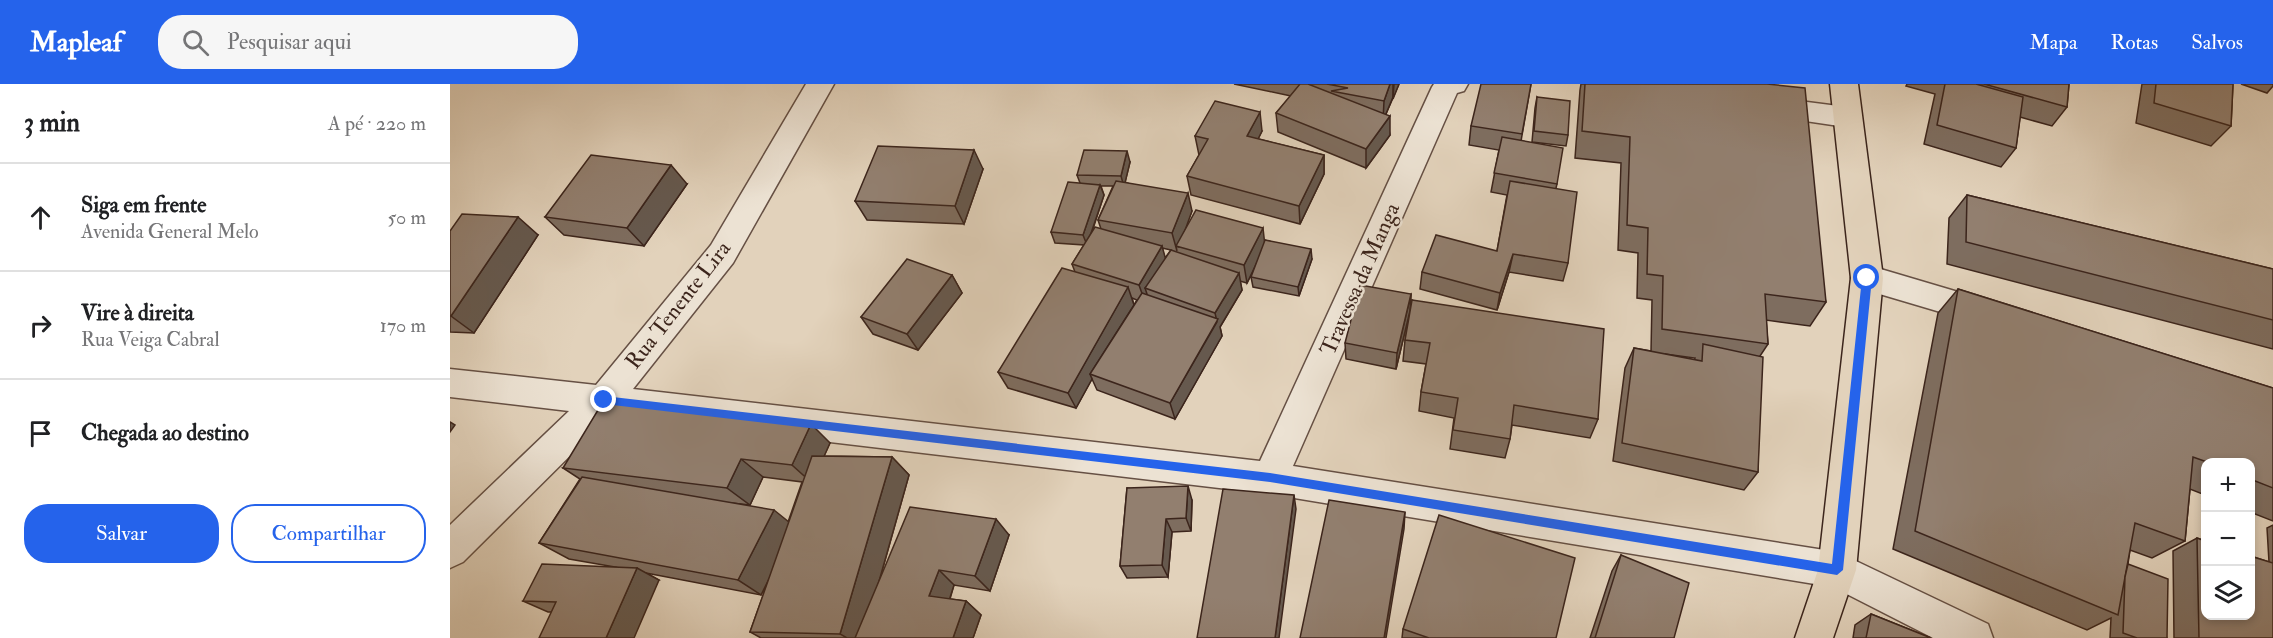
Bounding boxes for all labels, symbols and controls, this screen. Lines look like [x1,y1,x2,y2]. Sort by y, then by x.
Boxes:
search box [158,15,578,69]
text: Mapleaf [30,25,122,60]
icon: search [179,26,212,59]
text: Pesquisar aqui [227,28,352,56]
text: Mapa [2030,29,2078,56]
text: Rotas [2111,29,2158,56]
text: Salvos [2191,29,2243,56]
text: 3 min [24,107,80,139]
text: A pé · 220 m [328,111,426,136]
text: Siga em frente [81,191,206,219]
street label: Travessa da Manga [1314,198,1407,360]
icon: ahead [24,201,57,234]
text: 50 m [387,205,426,230]
text: Avenida General Melo [81,219,259,244]
street label: Rua Tenente Lira [619,235,737,375]
route start [1853,264,1879,290]
text: Vire à direita [81,299,194,327]
icon: right [24,309,57,342]
text: 170 m [380,313,426,338]
text: Rua Veiga Cabral [81,327,220,352]
route end [590,386,616,412]
icon: arrive [24,417,57,450]
text: Chegada ao destino [81,419,249,447]
map controls [2201,458,2255,620]
button: + [2201,458,2255,512]
button: Salvar [24,504,219,563]
button: Compartilhar [231,504,426,563]
button: − [2201,512,2255,566]
button: layers [2201,566,2255,620]

